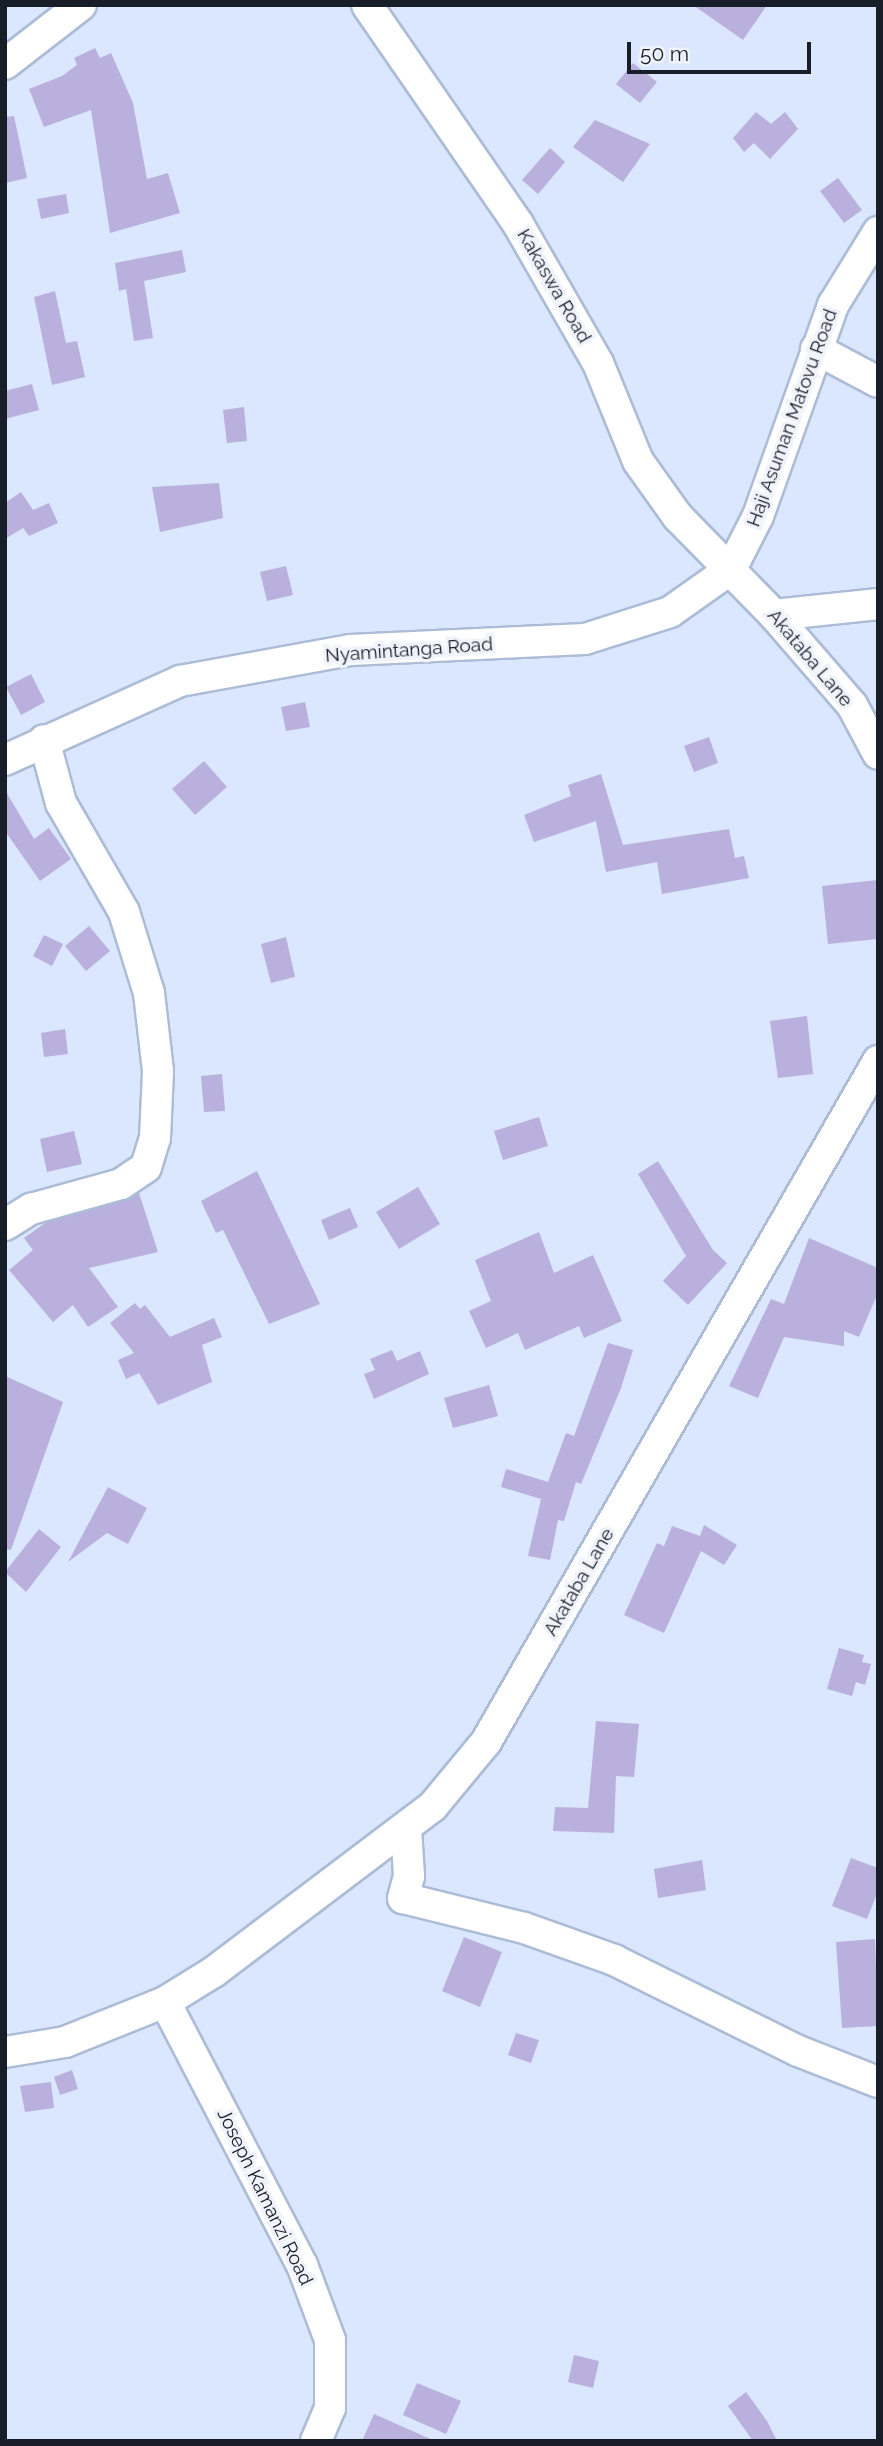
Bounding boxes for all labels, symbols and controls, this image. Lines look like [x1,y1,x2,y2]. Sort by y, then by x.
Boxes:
scale bar [631,28,815,72]
text: 50 m [640,41,689,66]
street label: Kakaswa Road [512,225,596,347]
street label: Haji Asuman Matovu Road [742,306,842,530]
street label: Akataba Lane [763,605,857,711]
street label: Nyamintanga Road [324,633,494,667]
street label: Akataba Lane [539,1524,619,1640]
street label: Joseph Kamanzi Road [212,2105,318,2289]

